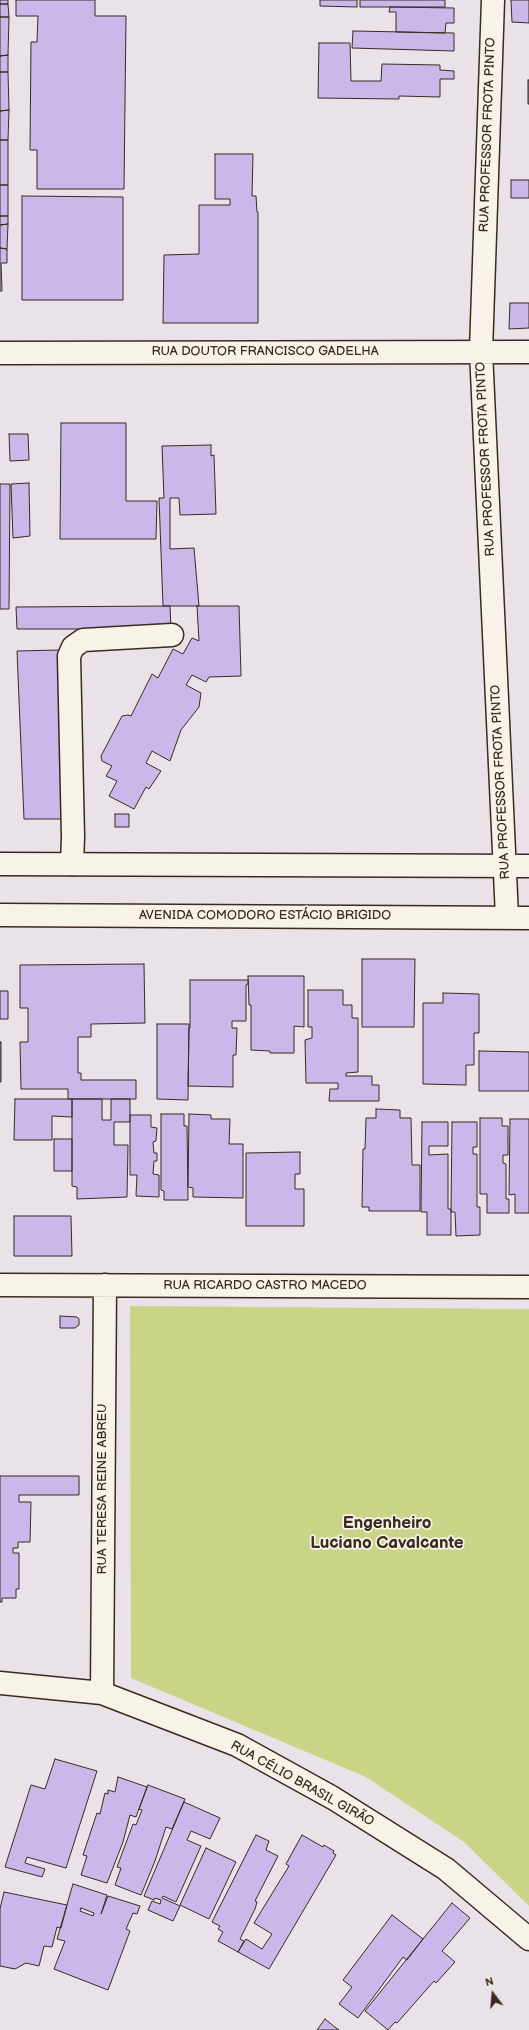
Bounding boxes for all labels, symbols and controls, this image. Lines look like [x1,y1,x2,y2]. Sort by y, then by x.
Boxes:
street label: RUA PROFESSOR FROTA PINTO [477,37,499,233]
street label: RUA DOUTOR FRANCISCO GADELHA [151,344,379,360]
street label: RUA PROFESSOR FROTA PINTO [473,361,499,557]
street label: RUA PROFESSOR FROTA PINTO [488,684,514,880]
street label: AVENIDA COMODORO ESTÁCIO BRIGIDO [139,908,391,924]
street label: RUA RICARDO CASTRO MACEDO [163,1278,367,1294]
street label: RUA TERESA REINE ABREU [95,1403,111,1575]
district label: Engenheiro Luciano Cavalcante [310,1514,464,1554]
street label: RUA CÉLIO BRASIL GIRÃO [228,1738,376,1830]
north arrow [473,1974,513,2014]
text: N [484,1975,495,1989]

